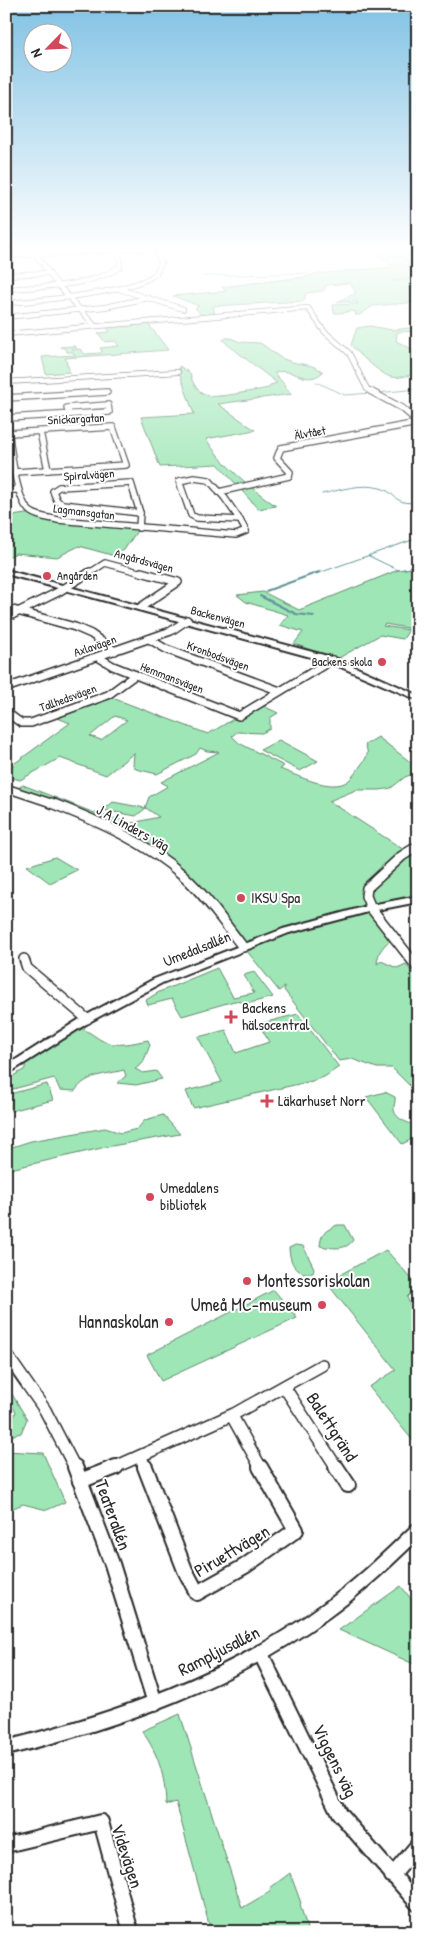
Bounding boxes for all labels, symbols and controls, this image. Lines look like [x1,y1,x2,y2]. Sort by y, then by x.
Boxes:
north arrow [22,22,72,72]
text: N [25,46,46,61]
street label: Snickargatan [47,409,105,428]
street label: Älvtået [293,421,328,444]
street label: Spiralvägen [63,464,115,485]
street label: Lagmansgatan [52,499,116,524]
street label: Angårdsvägen [113,545,175,577]
place label: Angården [57,567,98,584]
marker: Angården [41,570,53,582]
street label: Backenvägen [189,601,247,632]
street label: Axlavägen [71,630,118,661]
street label: Kronbodsvägen [185,636,252,675]
place label: Backens skola [312,653,372,670]
marker: Backens skola [376,656,388,668]
street label: Hemmansvägen [138,658,206,697]
street label: Tallhedsvägen [37,679,99,716]
street label: J A Linders väg [93,799,174,857]
place label: IKSU Spa [251,887,300,908]
marker: IKSU Spa [235,892,247,904]
street label: Umedalsallén [160,925,234,972]
place label: Backens hälsocentral [242,997,309,1035]
marker: Backens hälsocentral [224,1010,238,1024]
place label: Läkarhuset Norr [278,1090,366,1111]
marker: Läkarhuset Norr [260,1094,274,1108]
place label: Umedalens bibliotek [160,1177,219,1215]
marker: Umedalens bibliotek [144,1191,156,1203]
place label: Montessoriskolan [257,1268,370,1293]
marker: Montessoriskolan [241,1275,253,1287]
place label: Umeå MC-museum [191,1292,312,1317]
marker: Umeå MC-museum [316,1299,328,1311]
place label: Hannaskolan [79,1309,159,1334]
marker: Hannaskolan [163,1316,175,1328]
street label: Balettgränd [301,1387,364,1466]
street label: Teaterallén [89,1476,138,1553]
street label: Piruettvägen [189,1518,274,1583]
street label: Rampljusallén [174,1619,264,1682]
street label: Viggens väg [307,1720,364,1802]
street label: Videvägen [105,1821,150,1891]

